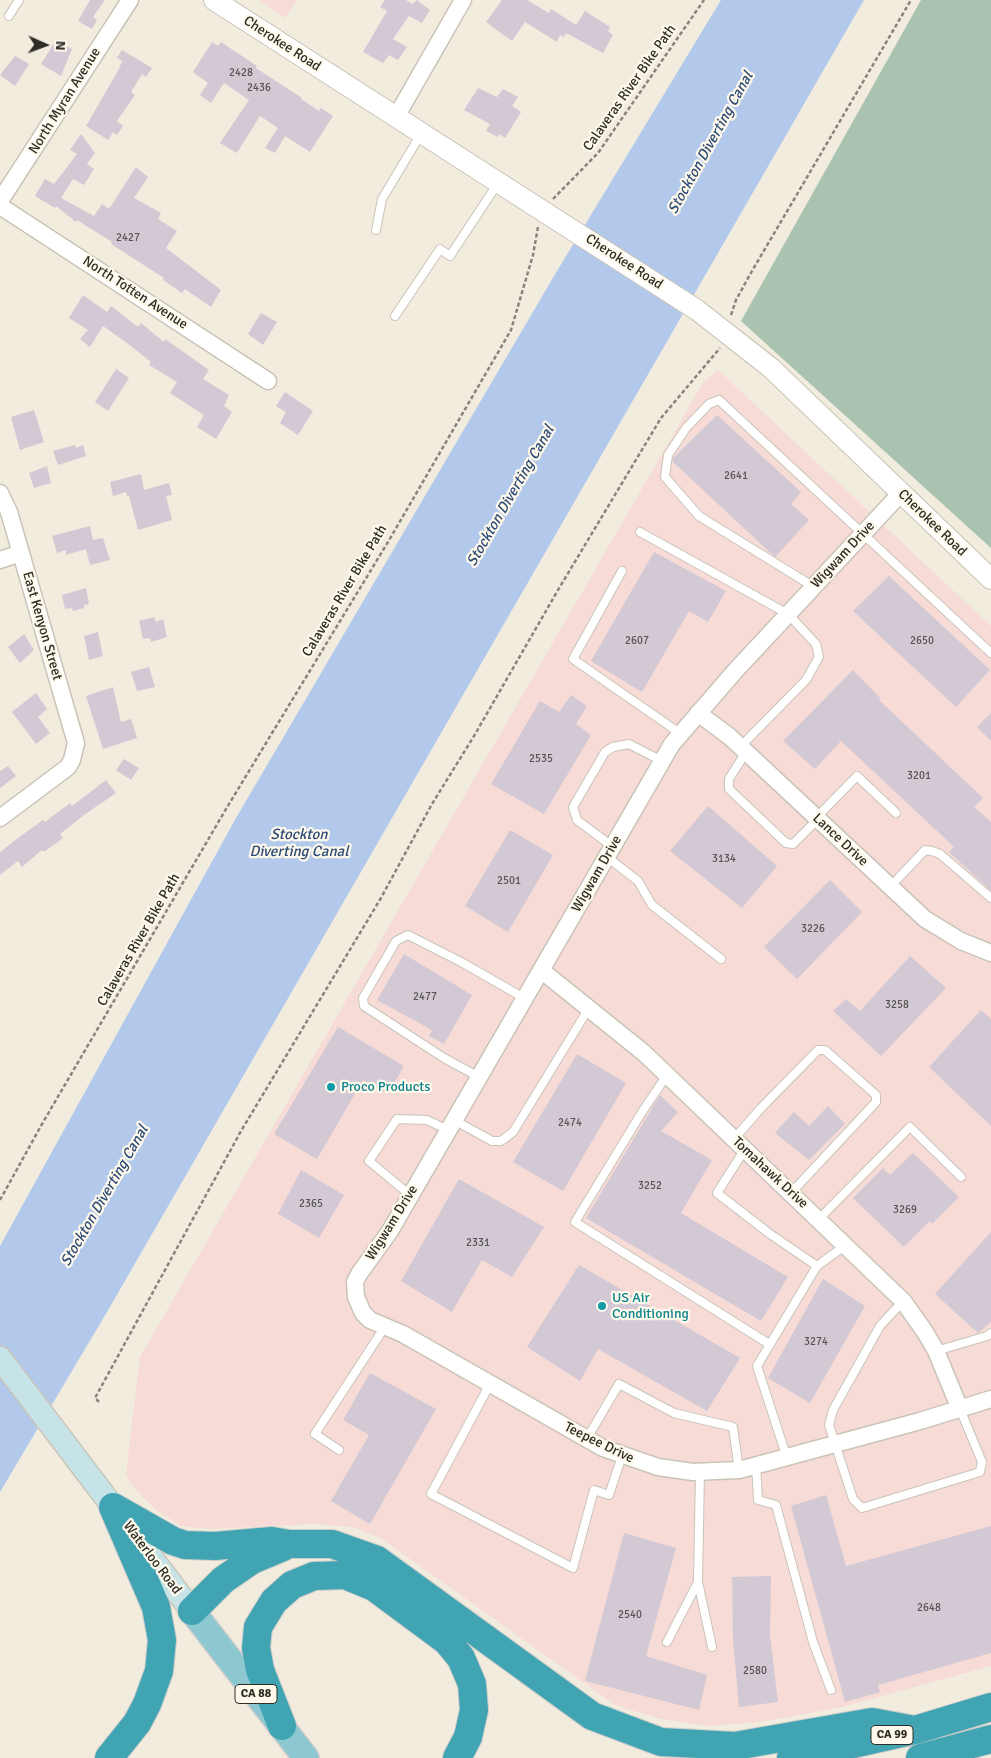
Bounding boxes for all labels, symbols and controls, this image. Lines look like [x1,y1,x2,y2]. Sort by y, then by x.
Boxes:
street label: Cherokee Road [240,13,324,75]
north arrow [20,20,70,70]
street label: Calaveras River Bike Path [580,21,680,155]
street label: North Myran Avenue [25,45,105,157]
house number: 2428 [229,66,253,80]
water label: Stockton Diverting Canal [664,69,758,217]
house number: 2436 [247,81,271,95]
house number: 2427 [116,231,140,245]
street label: Cherokee Road [582,231,666,293]
street label: North Totten Avenue [79,253,191,333]
water label: Stockton Diverting Canal [463,422,559,570]
house number: 2641 [724,469,748,483]
street label: Cherokee Road [894,486,970,560]
street label: Wigwam Drive [808,518,878,592]
street label: Calaveras River Bike Path [299,522,391,660]
street label: East Kenyon Street [18,570,66,682]
house number: 2607 [625,634,649,648]
house number: 2650 [910,634,934,648]
house number: 2535 [529,752,553,766]
house number: 3201 [907,769,931,783]
street label: Lance Drive [809,810,871,870]
water label: Stockton Diverting Canal [249,826,349,861]
street label: Wigwam Drive [568,833,626,915]
house number: 3134 [712,852,736,866]
street label: Calaveras River Bike Path [94,871,184,1009]
house number: 2501 [497,874,521,888]
house number: 3226 [801,922,825,936]
house number: 2477 [413,990,437,1004]
house number: 3258 [885,998,909,1012]
place label: Proco Products [341,1079,430,1095]
marker: Proco Products [325,1081,337,1093]
house number: 2474 [558,1116,582,1130]
water label: Stockton Diverting Canal [57,1122,153,1270]
street label: Tomahawk Drive [729,1134,811,1212]
house number: 3252 [638,1179,662,1193]
street label: Wigwam Drive [362,1182,422,1264]
house number: 2365 [299,1197,323,1211]
house number: 3269 [893,1203,917,1217]
house number: 2331 [466,1236,490,1250]
place label: US Air Conditioning [612,1290,689,1322]
marker: US Air Conditioning [596,1300,608,1312]
house number: 3274 [804,1335,828,1349]
street label: Teepee Drive [561,1419,637,1467]
street label: Waterloo Road [119,1518,185,1598]
house number: 2648 [917,1601,941,1615]
house number: 2540 [618,1608,642,1622]
house number: 2580 [743,1664,767,1678]
road number: CA 88 [235,1685,277,1704]
road number: CA 99 [871,1726,913,1744]

